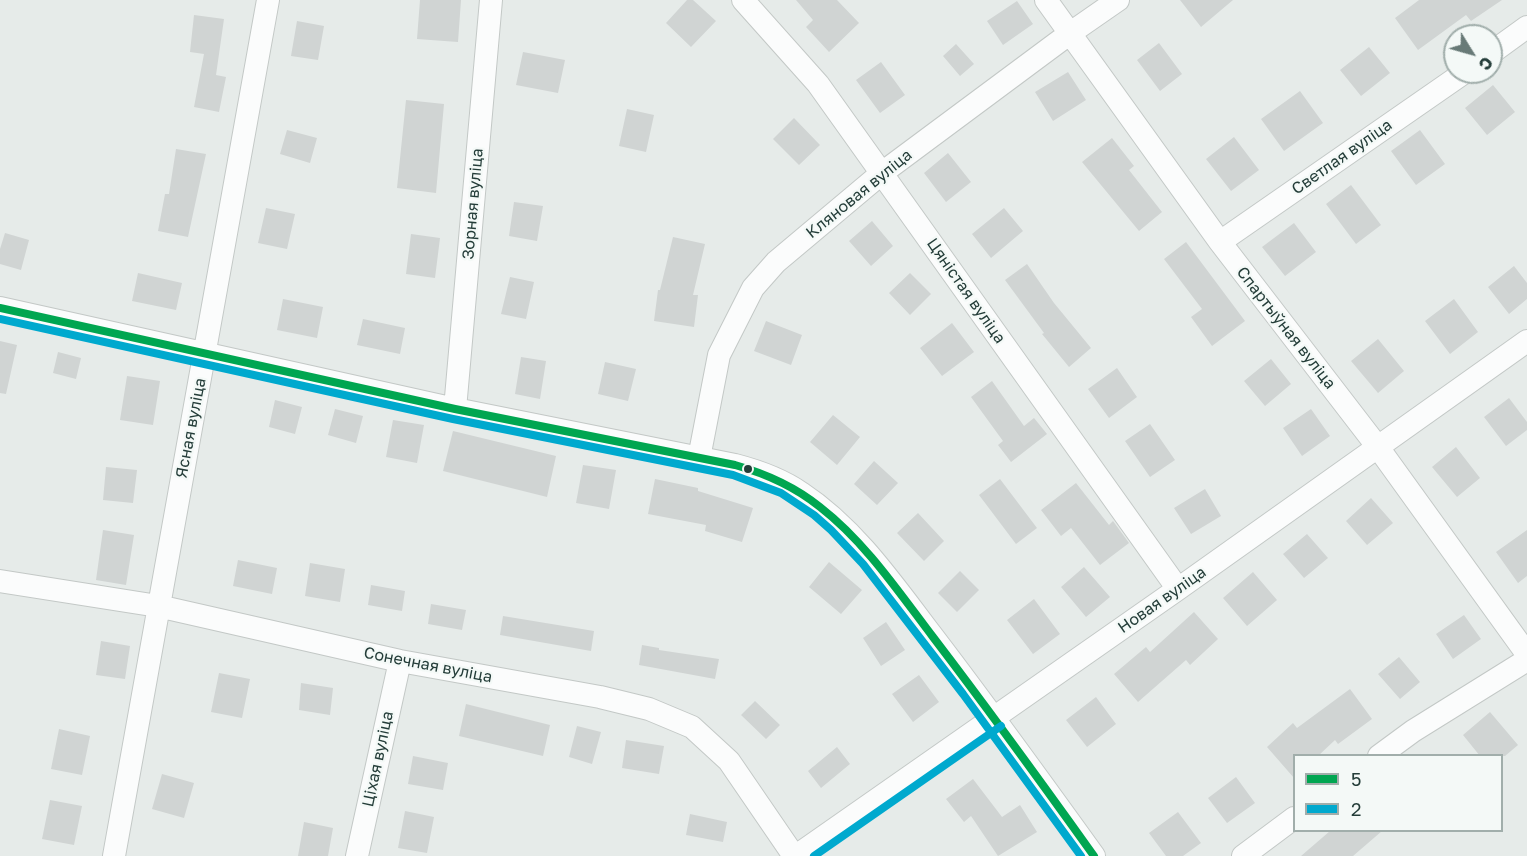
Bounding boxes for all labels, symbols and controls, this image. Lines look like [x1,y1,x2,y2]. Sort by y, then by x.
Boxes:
north arrow [1443,24,1503,84]
text: С [1474,53,1497,74]
street label: Светлая вуліца [1288,115,1396,199]
street label: Кляновая вуліца [802,145,916,243]
street label: Зорная вуліца [459,148,487,260]
street label: Цяністая вуліца [923,235,1009,347]
street label: Спартыўная вуліца [1232,263,1340,393]
street label: Ясная вуліца [172,376,210,480]
unlabelled marker [742,463,754,475]
street label: Новая вуліца [1114,563,1210,637]
street label: Сонечная вуліца [362,643,494,687]
street label: Ціхая вуліца [358,709,398,809]
legend [1293,754,1503,832]
text: 5 [1351,768,1361,790]
text: 2 [1351,798,1361,820]

